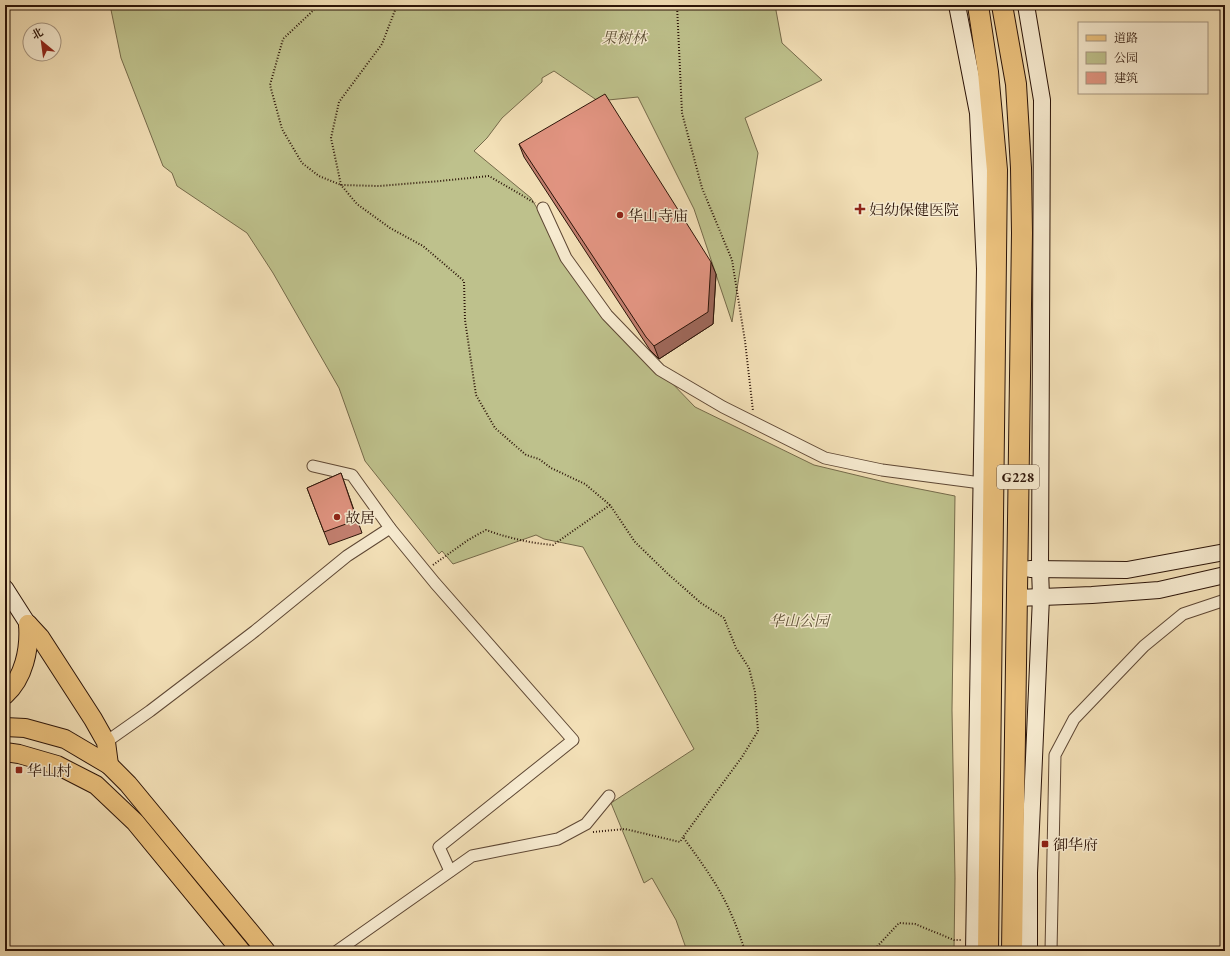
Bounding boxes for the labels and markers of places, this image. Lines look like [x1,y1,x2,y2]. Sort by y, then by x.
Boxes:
place label: 妇幼保健医院 [869,200,959,219]
marker: 妇幼保健医院 [854,203,866,215]
place label: 华山寺庙 [628,206,688,225]
marker: 华山寺庙 [615,210,625,220]
place label: 故居 [345,508,375,527]
marker: 故居 [332,512,342,522]
place label: 华山村 [27,761,72,780]
marker: 华山村 [14,765,24,775]
place label: 御华府 [1053,835,1098,854]
marker: 御华府 [1040,839,1050,849]

